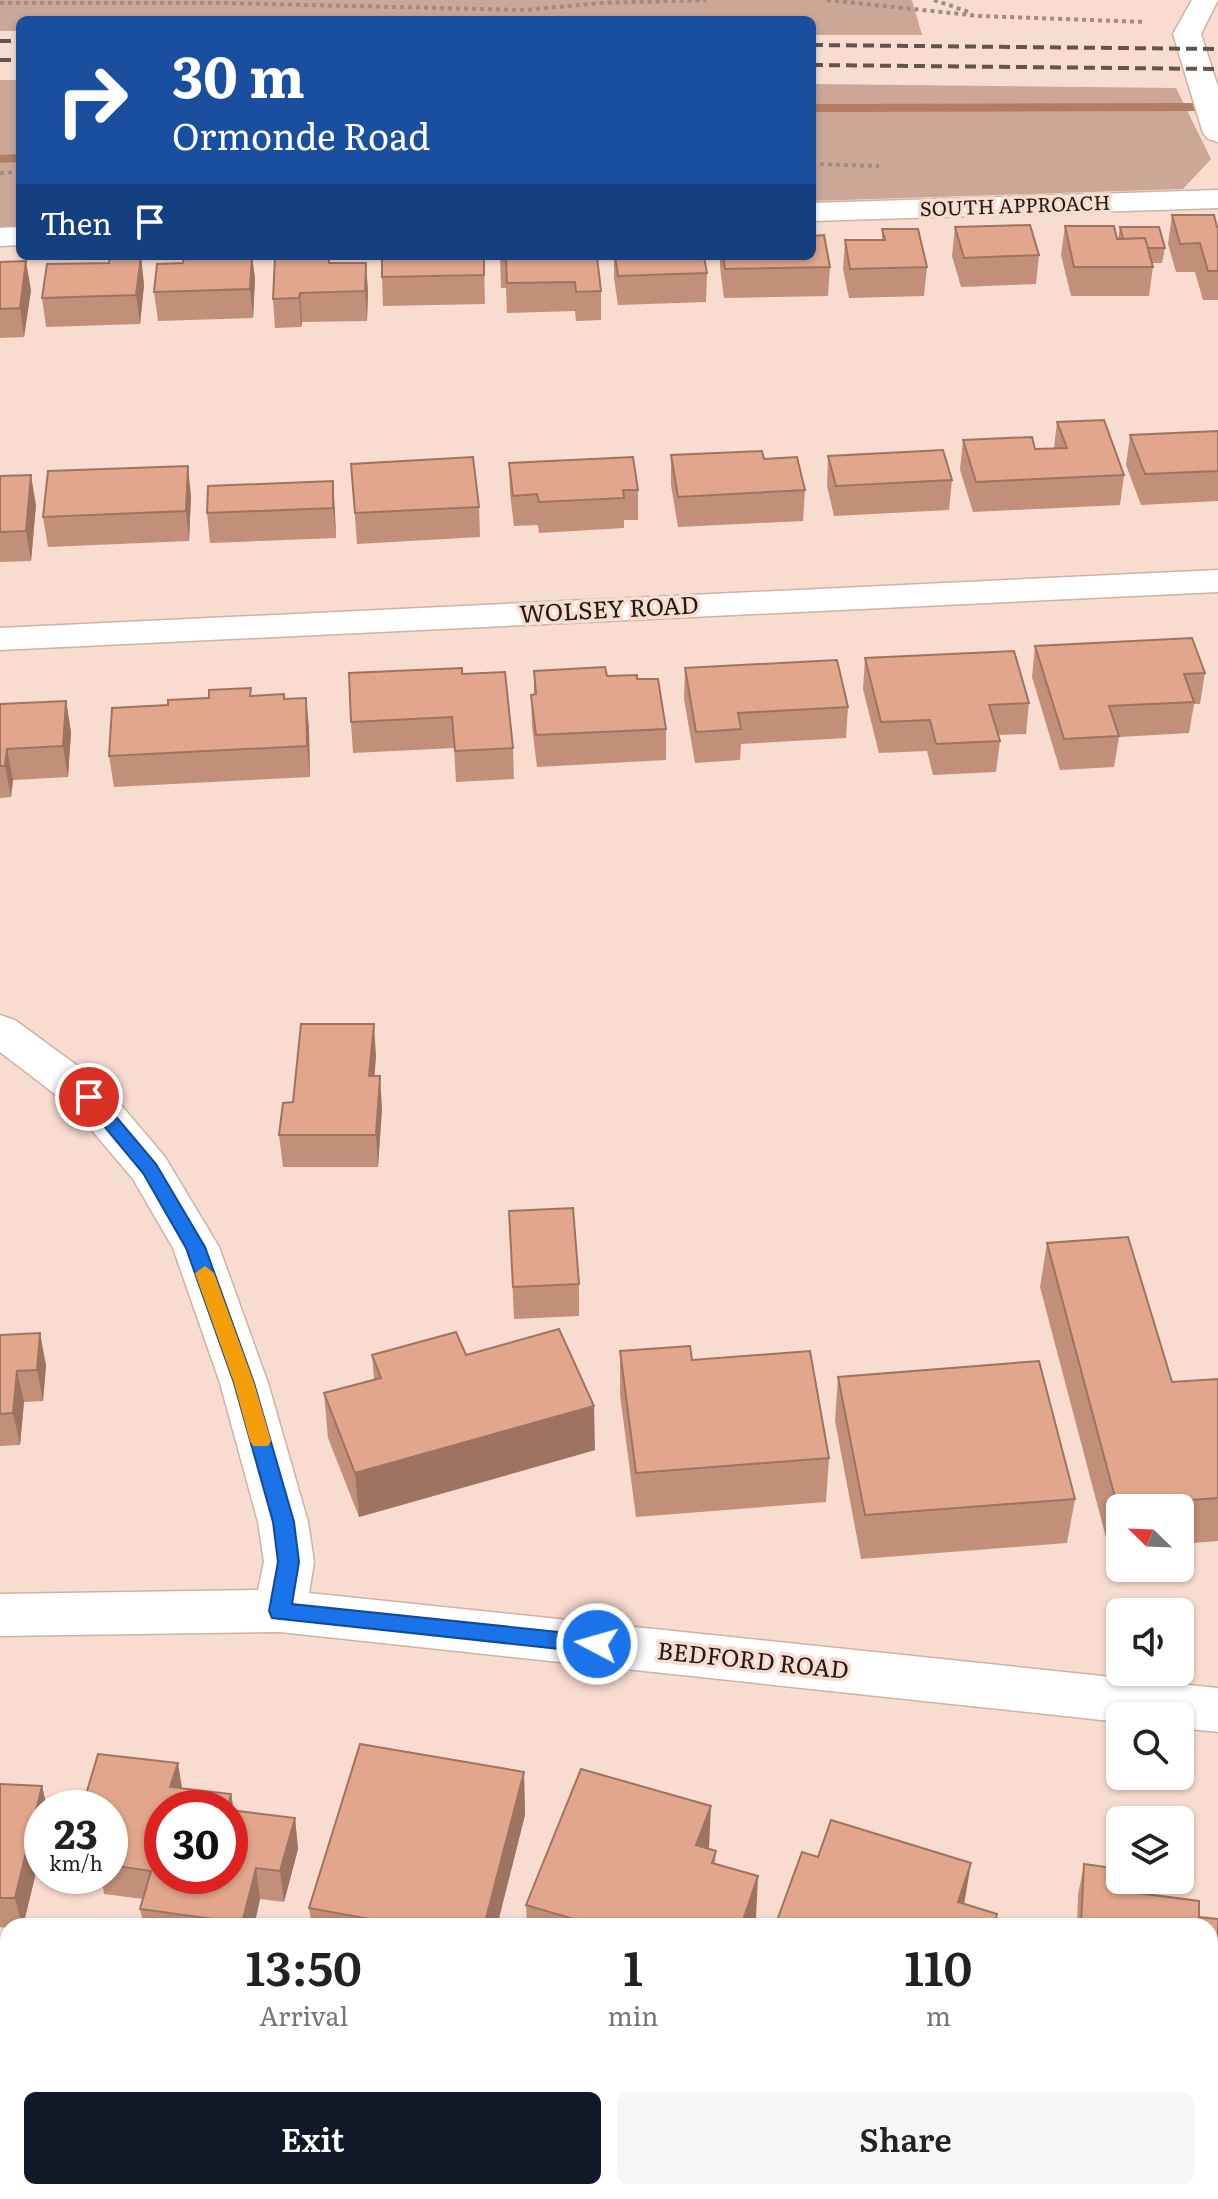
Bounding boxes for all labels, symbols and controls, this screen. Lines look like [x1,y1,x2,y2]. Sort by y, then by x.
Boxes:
text: 30 m [172,32,305,115]
icon: right [40,48,144,152]
text: Ormonde Road [172,108,430,161]
street label: SOUTH APPROACH [919,186,1111,222]
text: Then [40,200,112,244]
icon: arrive [128,200,172,244]
street label: WOLSEY ROAD [518,585,700,630]
pin [55,1063,123,1131]
icon: arrive [67,1075,111,1119]
north arrow [1106,1494,1194,1582]
map controls [1106,1494,1194,1894]
button: sound [1106,1598,1194,1686]
position arrow [555,1602,639,1686]
street label: BEDFORD ROAD [656,1631,851,1686]
button: search [1106,1702,1194,1790]
speed limit sign: 30 [144,1790,248,1894]
text: 23 [54,1802,98,1861]
button: layers [1106,1806,1194,1894]
text: km/h [49,1847,103,1877]
text: 13:50 [246,1930,362,2001]
text: 1 [623,1930,643,2001]
text: 110 [904,1930,972,2001]
text: Arrival [259,1995,348,2034]
text: min [607,1995,659,2034]
text: m [926,1995,951,2034]
button: Exit [24,2092,601,2184]
button: Share [617,2092,1194,2184]

